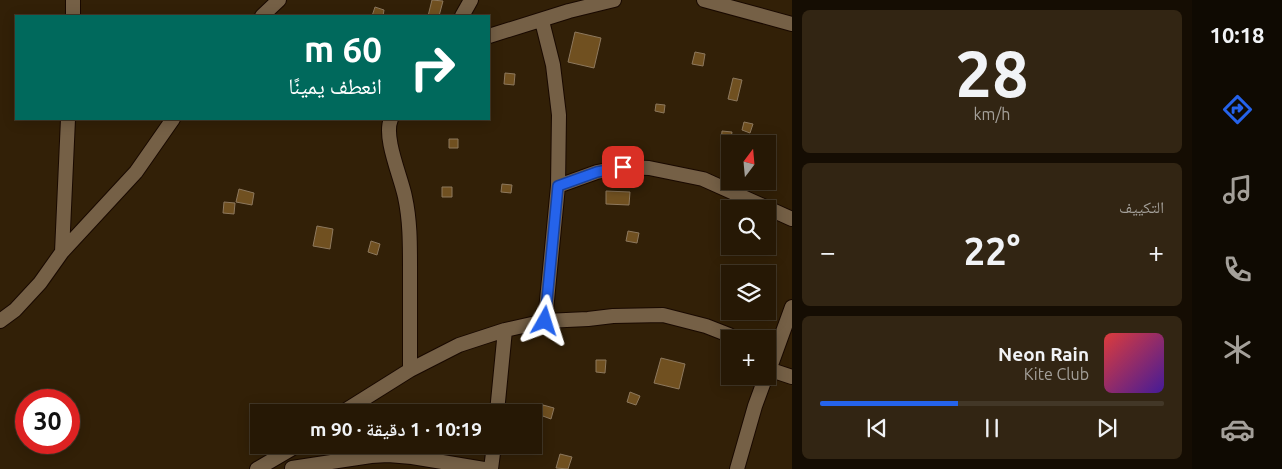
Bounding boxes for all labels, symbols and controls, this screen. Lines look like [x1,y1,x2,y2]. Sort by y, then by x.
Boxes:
text: 10:18 [1209,22,1265,47]
text: 60 m [304,29,382,69]
icon: right [400,35,465,100]
text: 28 [955,36,1029,109]
text: انعطف يمينًا [288,73,382,98]
icon: directions [1220,92,1255,127]
text: km/h [974,105,1010,123]
north arrow [721,135,776,190]
map controls [721,135,776,385]
pin [602,146,644,188]
icon: arrive [609,153,637,181]
icon: music [1220,172,1255,207]
text: التكييف [1119,198,1164,216]
button: search [721,200,776,255]
text: 22° [964,230,1020,272]
text: − [820,236,836,267]
text: + [1148,236,1164,267]
icon: phone [1220,252,1255,287]
button: layers [721,265,776,320]
position arrow [518,294,570,346]
button: + [721,330,776,385]
icon: climate [1220,332,1255,367]
text: Neon Rain [998,343,1089,365]
text: Kite Club [1024,365,1089,383]
speed limit sign: 30 [15,389,80,454]
icon: car [1220,412,1255,447]
icon: previous [863,414,891,442]
icon: pause [978,414,1006,442]
icon: next [1093,414,1121,442]
text: 10:19 · 1 دقيقة · 90 m [310,418,482,440]

